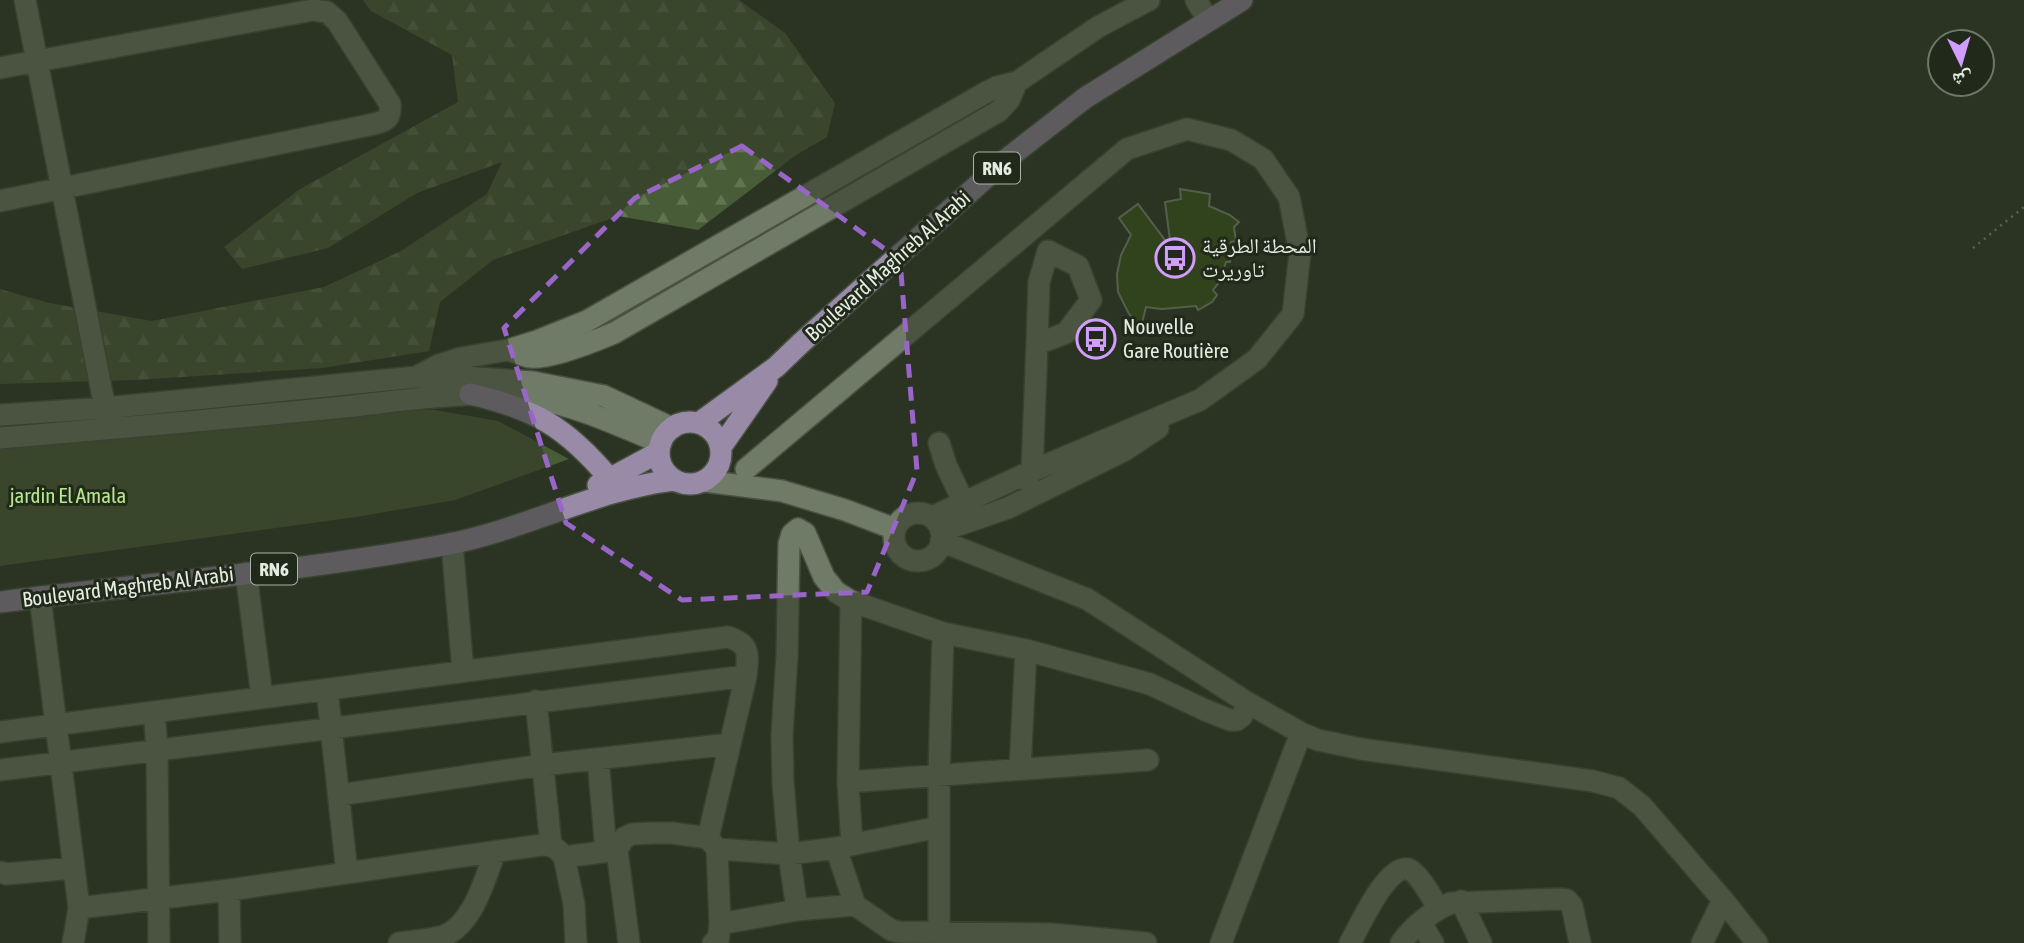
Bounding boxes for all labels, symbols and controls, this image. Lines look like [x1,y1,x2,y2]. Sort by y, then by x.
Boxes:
north arrow [1926,28,1996,98]
text: ش [1951,67,1973,92]
road number: RN6 [974,152,1020,184]
street label: Boulevard Maghreb Al Arabi [800,185,974,345]
place label: المحطة الطرقية تاوريرت [1202,233,1317,281]
bus stop icon: المحطة الطرقية تاوريرت [1154,237,1196,279]
place label: Nouvelle Gare Routière [1123,314,1229,362]
bus stop icon: Nouvelle Gare Routière [1075,318,1117,360]
park label: jardin El Amala [9,483,126,507]
road number: RN6 [251,554,297,584]
street label: Boulevard Maghreb Al Arabi [21,561,235,611]

